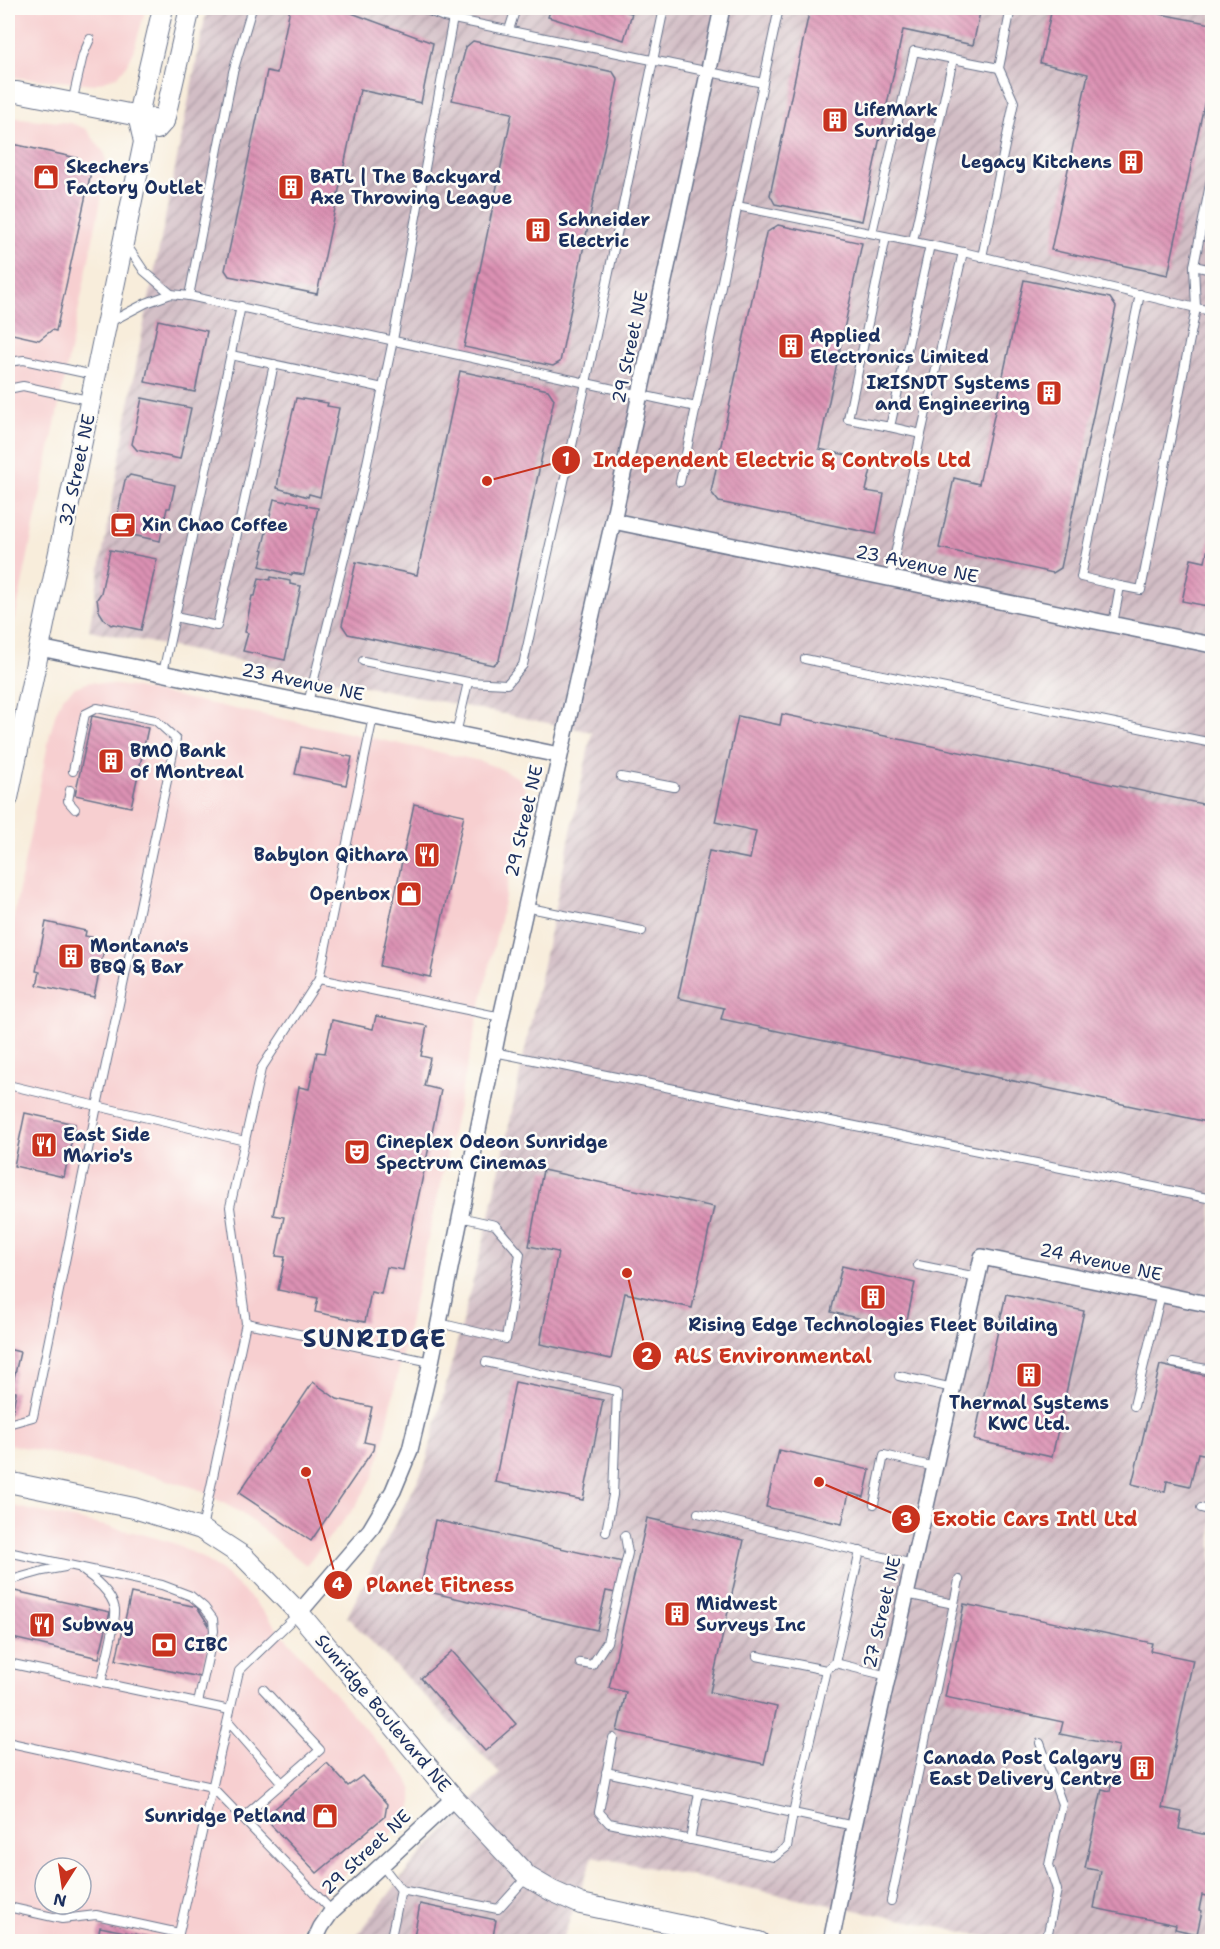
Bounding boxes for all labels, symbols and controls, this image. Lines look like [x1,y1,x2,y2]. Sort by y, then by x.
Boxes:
place label: LifeMark Sunridge [854,98,938,143]
building icon: LifeMark Sunridge [820,105,850,135]
building icon: Legacy Kitchens [1116,147,1146,177]
place label: Legacy Kitchens [961,150,1112,174]
place label: Skechers Factory Outlet [66,155,204,200]
shop icon: Skechers Factory Outlet [31,162,61,192]
place label: BATL | The Backyard Axe Throwing League [310,165,512,210]
building icon: BATL | The Backyard Axe Throwing League [276,172,306,202]
place label: Schneider Electric [558,208,650,253]
building icon: Schneider Electric [523,215,553,245]
street label: 29 Street NE [606,289,654,405]
place label: Applied Electronics Limited [810,324,989,369]
building icon: Applied Electronics Limited [776,331,806,361]
place label: IRISNDT Systems and Engineering [866,371,1030,416]
building icon: IRISNDT Systems and Engineering [1034,378,1064,408]
street label: 32 Street NE [53,412,101,528]
callout: Independent Electric & Controls Ltd [551,441,983,479]
text: Independent Electric & Controls Ltd [593,447,971,473]
text: 1 [562,448,570,472]
cafe icon: Xin Chao Coffee [108,510,138,540]
place label: Xin Chao Coffee [142,513,288,537]
street label: 23 Avenue NE [853,539,981,589]
street label: 23 Avenue NE [239,657,367,707]
place label: BMO Bank of Montreal [130,739,244,784]
building icon: BMO Bank of Montreal [96,746,126,776]
street label: 29 Street NE [499,763,549,879]
restaurant icon: Babylon Qithara [412,840,442,870]
place label: Babylon Qithara [254,843,409,867]
shop icon: Openbox [394,879,424,909]
place label: Openbox [310,882,390,906]
place label: Montana's BBQ & Bar [90,934,189,979]
building icon: Montana's BBQ & Bar [56,941,86,971]
place label: East Side Mario's [63,1123,150,1168]
restaurant icon: East Side Mario's [29,1130,59,1160]
place label: Cineplex Odeon Sunridge Spectrum Cinemas [376,1130,608,1175]
theatre icon: Cineplex Odeon Sunridge Spectrum Cinemas [342,1137,372,1167]
street label: 24 Avenue NE [1037,1237,1165,1287]
building icon: Rising Edge Technologies Fleet Building [858,1282,888,1312]
place label: Rising Edge Technologies Fleet Building [688,1313,1058,1337]
district label: SUNRIDGE [303,1323,447,1355]
callout: ALS Environmental [632,1337,883,1375]
text: ALS Environmental [674,1343,872,1369]
text: 2 [641,1344,654,1368]
building icon: Thermal Systems KWC Ltd. [1014,1360,1044,1390]
place label: Thermal Systems KWC Ltd. [949,1391,1109,1436]
callout: Exotic Cars Intl Ltd [891,1500,1150,1538]
text: Exotic Cars Intl Ltd [932,1506,1138,1532]
text: 3 [900,1508,912,1532]
street label: 27 Street NE [857,1554,907,1670]
callout: Planet Fitness [323,1566,526,1604]
text: Planet Fitness [366,1572,514,1598]
text: 4 [332,1573,345,1597]
place label: Midwest Surveys Inc [696,1592,806,1637]
building icon: Midwest Surveys Inc [662,1599,692,1629]
restaurant icon: Subway [27,1610,57,1640]
place label: Subway [62,1613,134,1637]
street label: Sunridge Boulevard NE [310,1629,456,1797]
bank icon: CIBC [149,1630,179,1660]
place label: CIBC [184,1633,228,1657]
place label: Canada Post Calgary East Delivery Centre [923,1746,1122,1791]
building icon: Canada Post Calgary East Delivery Centre [1127,1753,1157,1783]
shop icon: Sunridge Petland [310,1801,340,1831]
place label: Sunridge Petland [144,1804,306,1828]
street label: 29 Street NE [316,1804,416,1900]
north arrow [33,1856,93,1916]
text: N [52,1889,68,1912]

